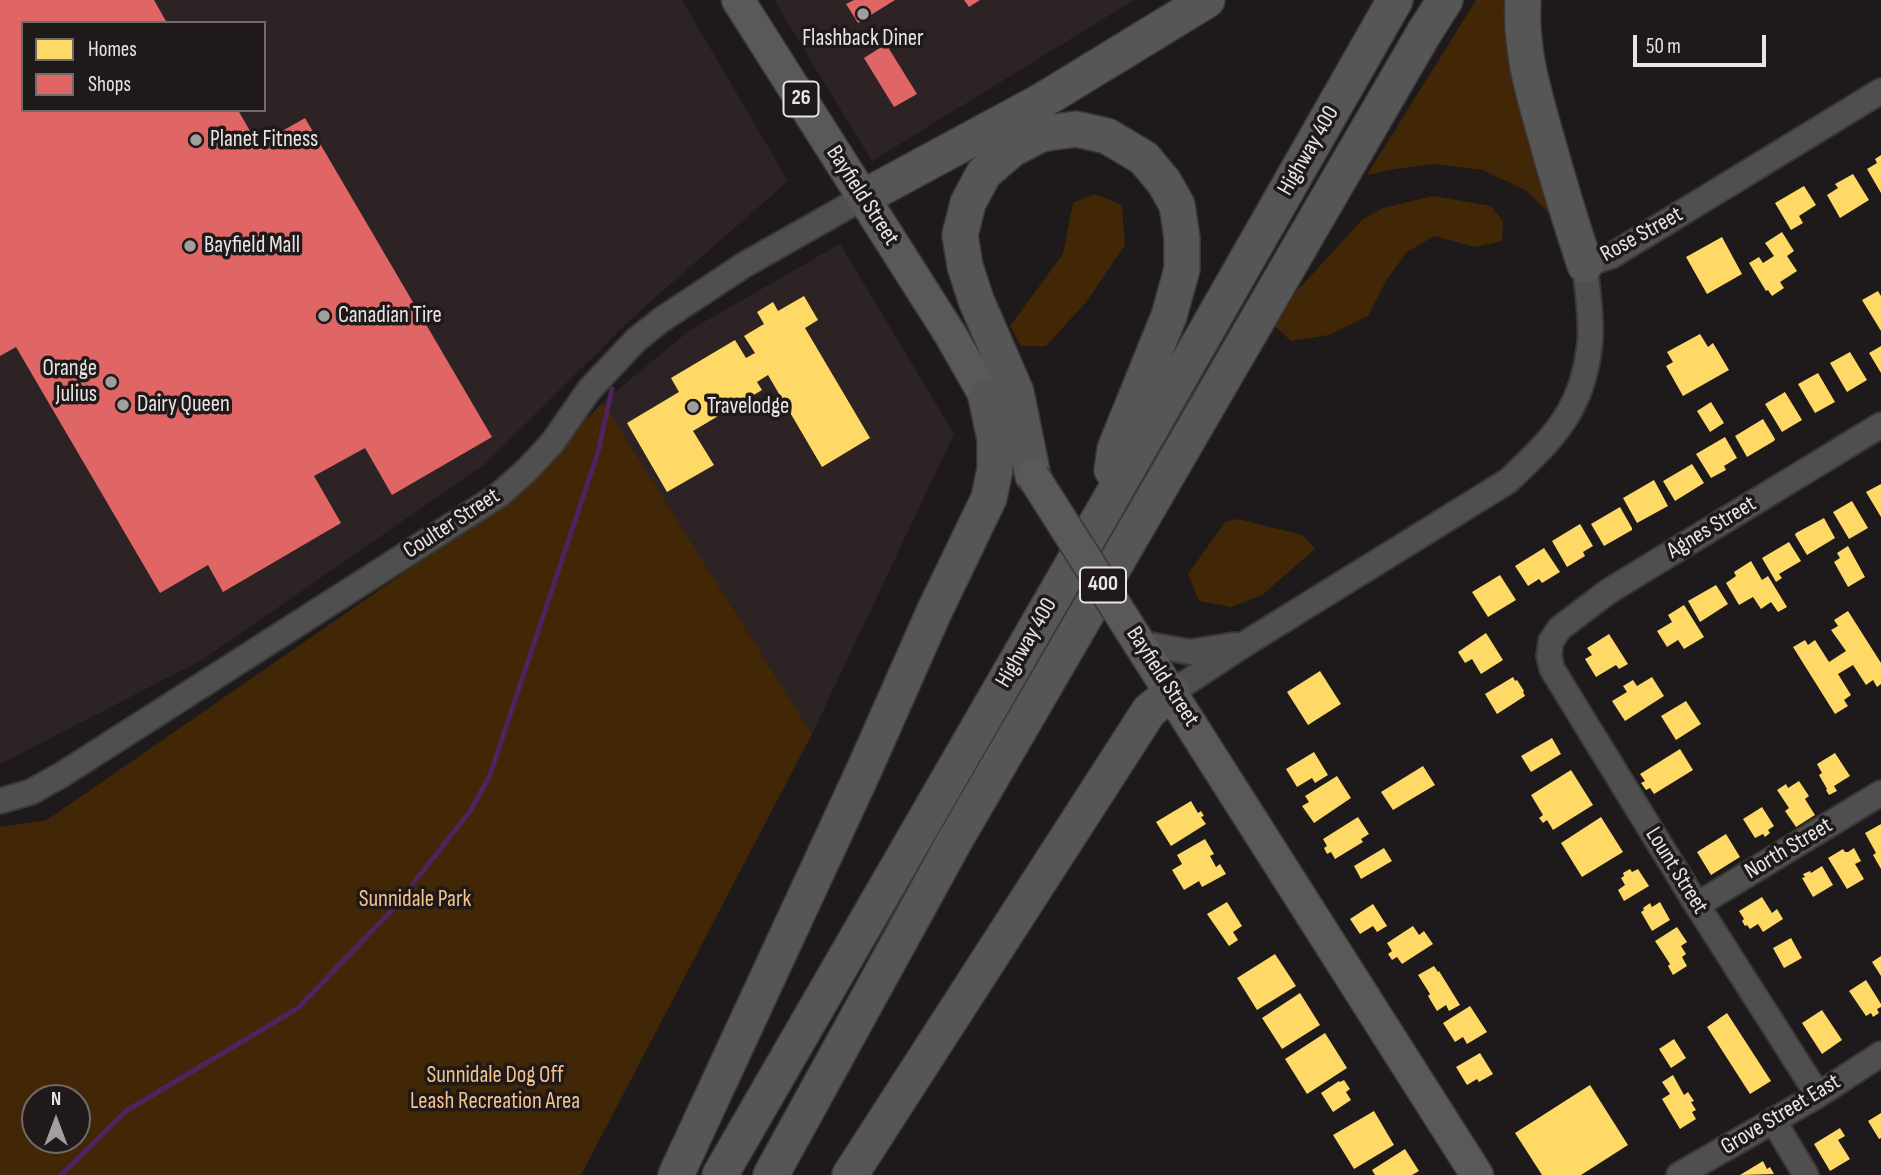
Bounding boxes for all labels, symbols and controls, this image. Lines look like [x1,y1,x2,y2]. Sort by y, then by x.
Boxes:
marker: Flashback Diner [855,6,871,22]
legend [21,21,266,112]
scale bar [1636,21,1769,65]
place label: Flashback Diner [802,25,924,53]
text: 50 m [1646,34,1681,59]
text: Homes [88,37,137,62]
text: Shops [88,72,131,97]
road number: 26 [784,82,818,116]
street label: Highway 400 [1272,101,1346,201]
place label: Planet Fitness [210,126,318,154]
marker: Planet Fitness [188,132,204,148]
street label: Bayfield Street [820,141,904,251]
street label: Rose Street [1596,201,1688,269]
place label: Bayfield Mall [204,232,300,260]
marker: Bayfield Mall [182,238,198,254]
place label: Canadian Tire [338,302,442,330]
marker: Canadian Tire [316,308,332,324]
place label: Orange Julius [42,355,97,409]
marker: Orange Julius [103,374,119,390]
place label: Dairy Queen [137,391,230,419]
place label: Travelodge [707,393,789,421]
marker: Dairy Queen [115,397,131,413]
marker: Travelodge [685,399,701,415]
street label: Coulter Street [399,483,505,565]
street label: Agnes Street [1663,491,1761,565]
road number: 400 [1080,568,1126,602]
street label: Highway 400 [990,593,1064,693]
street label: Bayfield Street [1120,622,1204,732]
street label: North Street [1740,812,1838,886]
street label: Lount Street [1639,823,1713,919]
park label: Sunnidale Park [359,886,471,914]
park label: Sunnidale Dog Off Leash Recreation Area [410,1062,580,1116]
street label: Grove Street East [1716,1069,1846,1161]
north arrow [21,1084,91,1154]
text: N [51,1088,61,1111]

